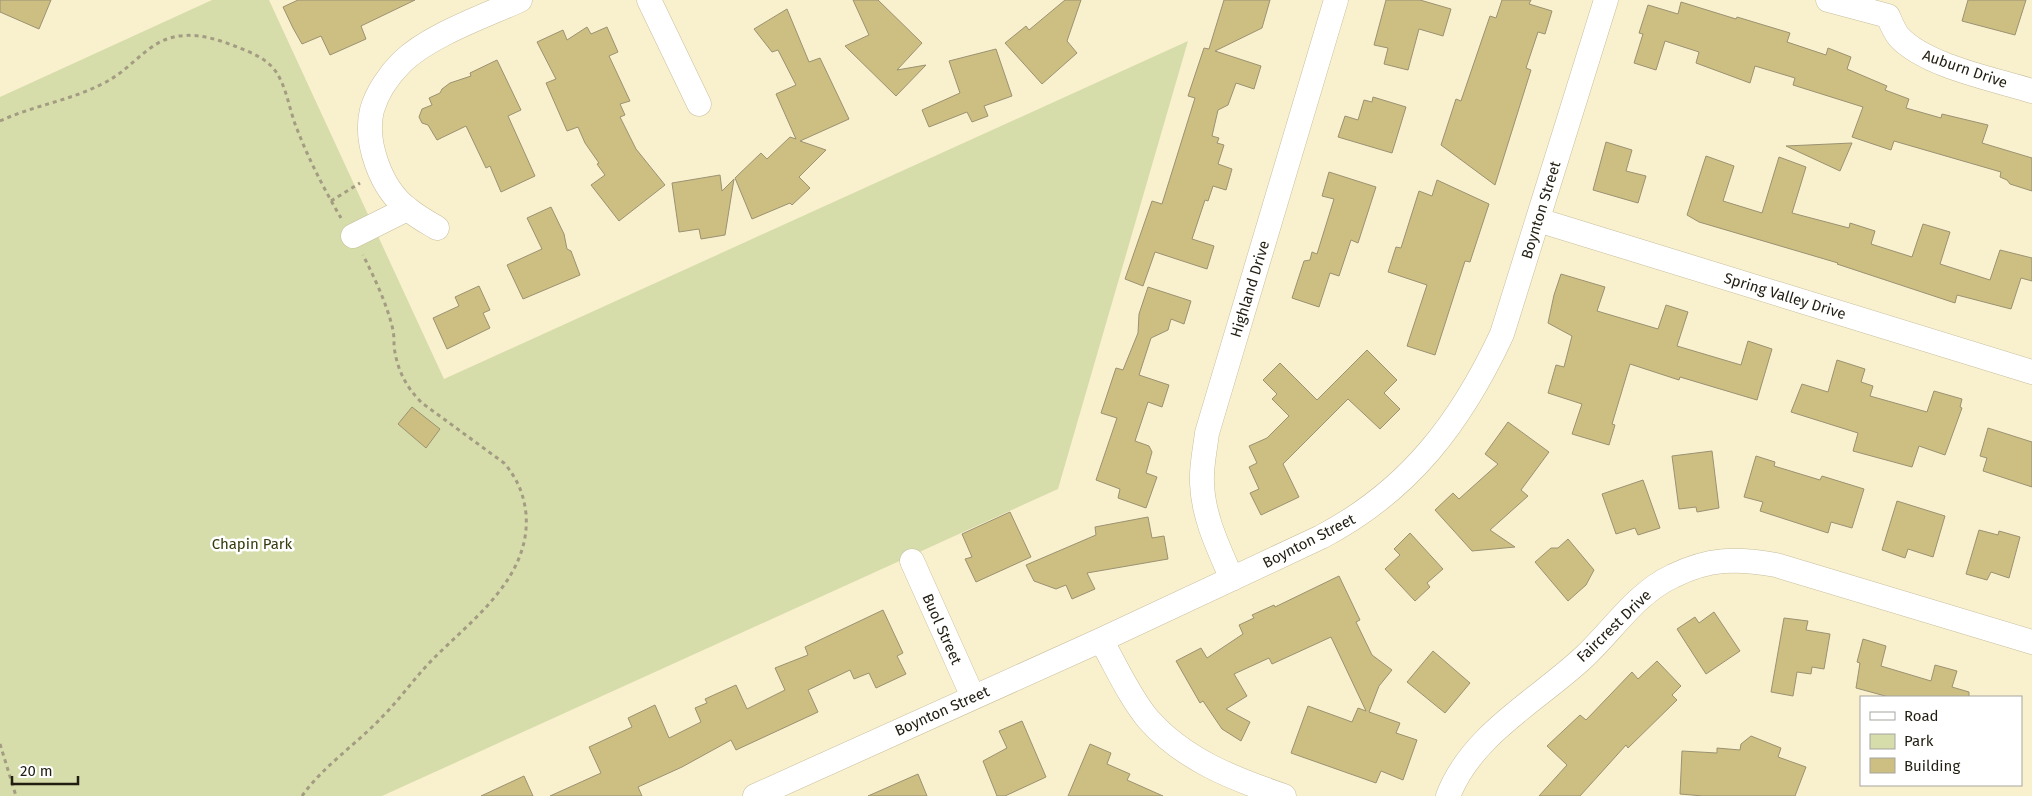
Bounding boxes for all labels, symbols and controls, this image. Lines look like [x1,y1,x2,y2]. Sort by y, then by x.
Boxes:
street label: Auburn Drive [1920,46,2010,92]
street label: Boynton Street [1518,158,1565,261]
street label: Highland Drive [1227,238,1273,340]
street label: Spring Valley Drive [1722,269,1848,323]
street label: Boynton Street [1260,510,1359,572]
park label: Chapin Park [212,535,293,553]
street label: Faircrest Drive [1573,586,1655,666]
street label: Buol Street [918,591,966,668]
street label: Boynton Street [892,682,993,740]
legend [1860,696,2022,786]
text: Road [1904,707,1939,725]
text: Park [1904,732,1934,750]
scale bar [12,754,79,786]
text: Building [1904,757,1960,775]
text: 20 m [20,762,53,780]

